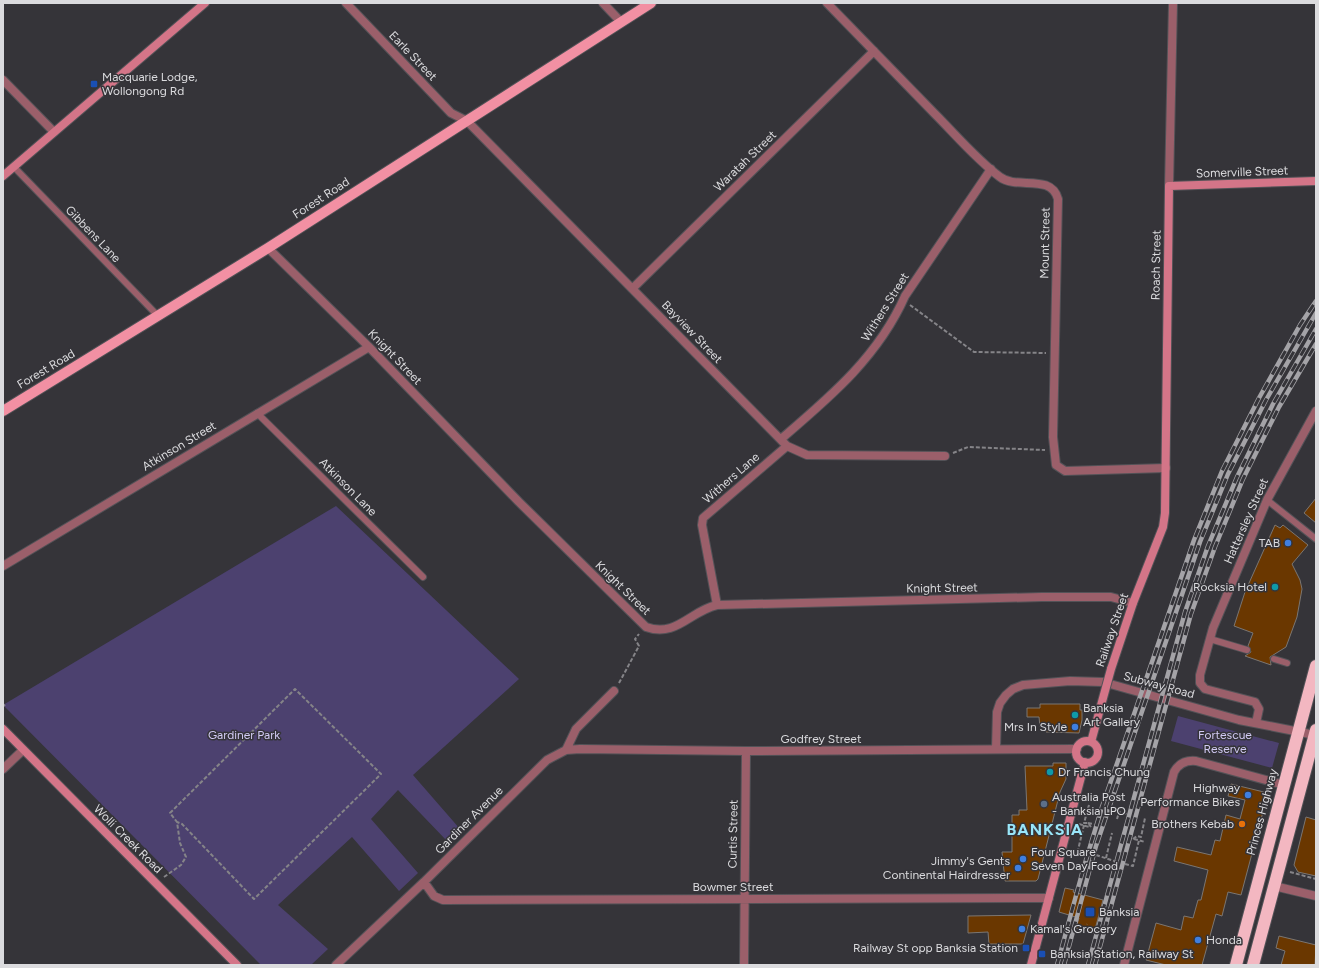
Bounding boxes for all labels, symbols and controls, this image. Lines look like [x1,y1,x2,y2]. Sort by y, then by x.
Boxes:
street label: Earle Street [386,28,440,84]
place label: Macquarie Lodge, Wollongong Rd [102,70,198,98]
marker: Macquarie Lodge, Wollongong Rd [89,79,99,89]
street label: Waratah Street [711,127,779,194]
street label: Somerville Street [1195,163,1289,181]
street label: Forest Road [290,175,352,221]
street label: Gibbens Lane [62,203,124,266]
street label: Mount Street [1037,207,1053,279]
street label: Roach Street [1148,229,1164,300]
street label: Withers Street [858,270,912,344]
street label: Bayview Street [659,298,726,366]
street label: Knight Street [365,326,425,388]
street label: Forest Road [15,346,77,392]
street label: Atkinson Street [139,418,219,474]
street label: Withers Lane [700,449,762,506]
street label: Atkinson Lane [316,455,380,519]
street label: Hattersley Street [1221,476,1271,566]
place label: TAB [1259,536,1280,550]
marker: TAB [1283,538,1293,548]
street label: Knight Street [592,558,654,618]
street label: Knight Street [906,580,978,596]
place label: Rocksia Hotel [1193,580,1267,594]
marker: Rocksia Hotel [1270,582,1280,592]
street label: Railway Street [1093,591,1131,669]
street label: Subway Road [1122,669,1196,701]
place label: Banksia Art Gallery [1083,701,1141,729]
marker: Banksia Art Gallery [1070,710,1080,720]
place label: Mrs In Style [1004,720,1067,734]
marker: Mrs In Style [1070,722,1080,732]
park label: Gardiner Park [208,728,280,742]
park label: Fortescue Reserve [1198,728,1252,756]
street label: Godfrey Street [781,732,862,746]
place label: Dr Francis Chung [1058,765,1150,779]
street label: Princes Highway [1244,766,1280,857]
marker: Dr Francis Chung [1045,767,1055,777]
place label: Highway Performance Bikes [1140,781,1241,809]
street label: Gardiner Avenue [432,783,506,857]
place label: Australia Post - Banksia LPO [1052,790,1126,818]
marker: Highway Performance Bikes [1243,790,1253,800]
street label: Curtis Street [725,799,741,869]
marker: Australia Post - Banksia LPO [1039,799,1049,809]
street label: Wolli Creek Road [91,802,165,876]
place label: Brothers Kebab [1151,817,1234,831]
marker: Brothers Kebab [1237,819,1247,829]
district label: BANKSIA [1006,820,1084,839]
place label: Four Square Seven Day Food [1031,845,1118,873]
place label: Jimmy's Gents Continental Hairdresser [883,854,1010,882]
marker: Four Square Seven Day Food [1018,854,1028,864]
marker: Jimmy's Gents Continental Hairdresser [1013,863,1023,873]
street label: Bowmer Street [693,880,774,894]
place label: Banksia [1099,905,1139,919]
marker: Banksia [1084,906,1096,918]
place label: Kamal's Grocery [1030,922,1118,936]
marker: Kamal's Grocery [1017,924,1027,934]
place label: Honda [1206,933,1242,947]
marker: Honda [1193,935,1203,945]
place label: Railway St opp Banksia Station [853,941,1018,955]
marker: Railway St opp Banksia Station [1021,943,1031,953]
place label: Banksia Station, Railway St [1050,947,1194,961]
marker: Banksia Station, Railway St [1037,949,1047,959]

